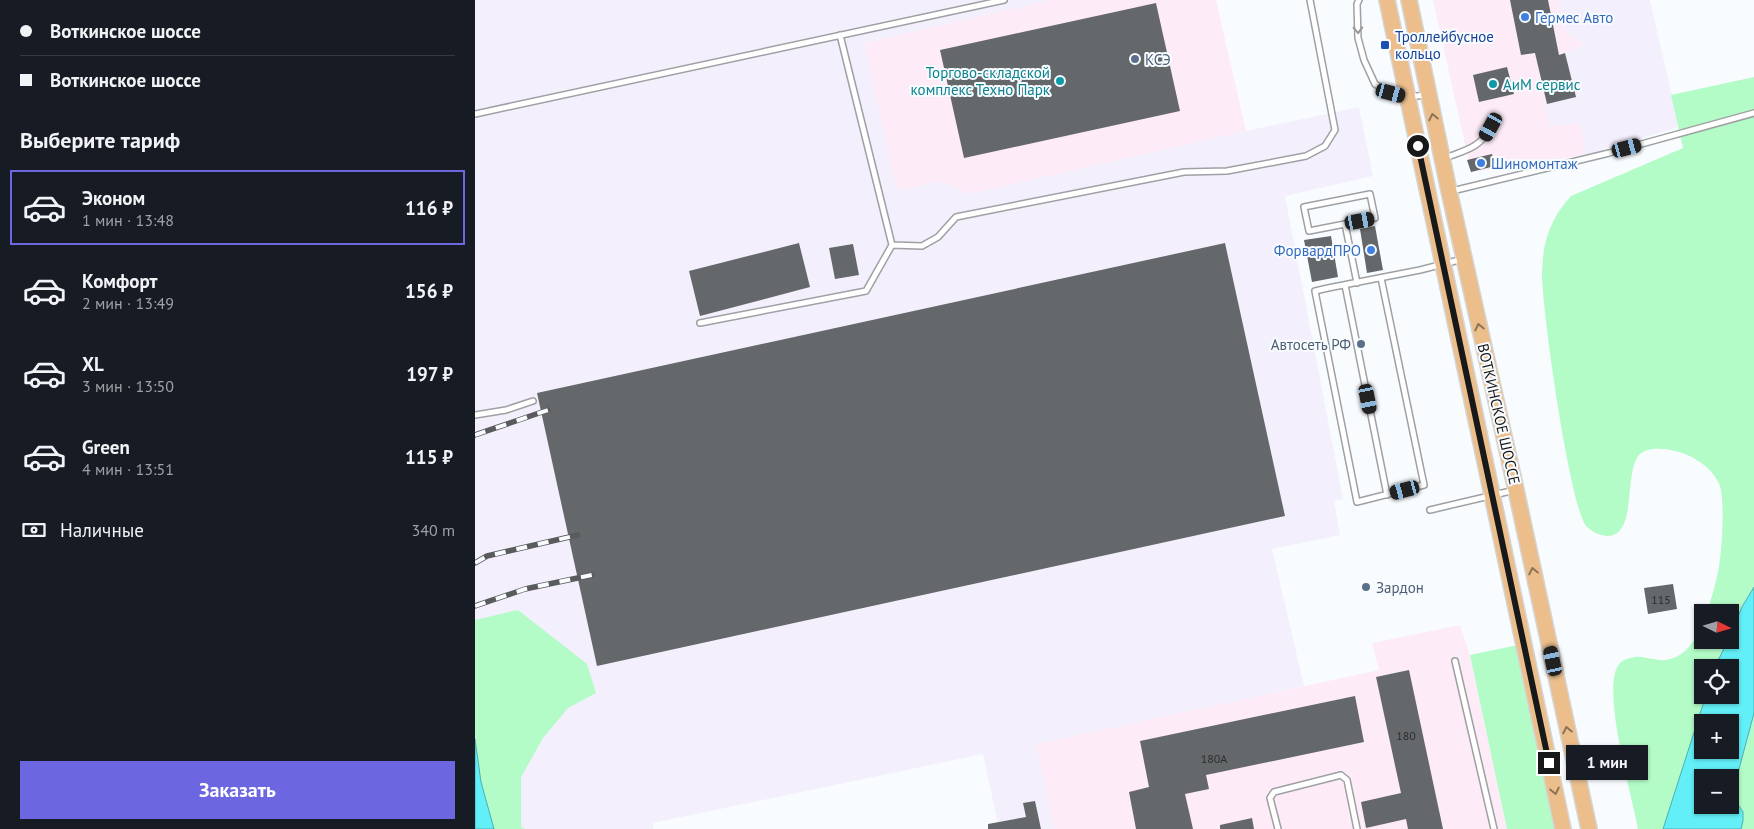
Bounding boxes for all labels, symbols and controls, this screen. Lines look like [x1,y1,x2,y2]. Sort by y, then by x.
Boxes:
place label: Гермес Авто [1535,8,1613,27]
marker: Гермес Авто [1519,11,1531,23]
text: Воткинское шоссе [50,19,201,43]
one-way arrow [1353,26,1363,34]
place label: Троллейбусное кольцо [1395,27,1494,63]
marker: Троллейбусное кольцо [1379,39,1391,51]
place label: КСЭ [1145,50,1171,69]
marker: КСЭ [1129,53,1141,65]
place label: Торгово-складской комплекс Техно Парк [911,63,1051,99]
text: Воткинское шоссе [50,68,201,92]
marker: Торгово-складской комплекс Техно Парк [1054,75,1066,87]
place label: АиМ сервис [1503,75,1581,94]
marker: АиМ сервис [1487,78,1499,90]
car [1374,82,1407,104]
car [1477,110,1504,144]
one-way arrow [1428,113,1439,122]
text: Выберите тариф [20,126,180,154]
route start [1407,135,1429,157]
car [1610,137,1643,159]
place label: Шиномонтаж [1491,154,1578,173]
marker: Шиномонтаж [1475,157,1487,169]
icon: car [22,185,67,230]
text: Эконом [82,186,145,210]
text: 116 ₽ [405,196,453,220]
text: 1 мин · 13:48 [82,210,174,230]
car [1343,211,1376,231]
place label: ФорвардПРО [1274,241,1361,260]
marker: ФорвардПРО [1365,244,1377,256]
icon: car [22,268,67,313]
text: Комфорт [82,269,158,293]
text: 156 ₽ [405,279,453,303]
text: 2 мин · 13:49 [82,293,174,313]
one-way arrow [1474,323,1485,332]
place label: Автосеть РФ [1271,335,1351,354]
marker: Автосеть РФ [1355,338,1367,350]
street label: ВОТКИНСКОЕ ШОССЕ [1474,342,1524,486]
icon: car [22,351,67,396]
text: XL [82,352,104,376]
text: 197 ₽ [406,362,453,386]
text: 3 мин · 13:50 [82,376,174,396]
car [1357,383,1378,415]
icon: car [22,434,67,479]
text: Green [82,435,130,459]
text: 115 ₽ [405,445,453,469]
text: 4 мин · 13:51 [82,459,174,479]
car [1388,479,1421,501]
icon: cash [20,516,48,544]
text: Наличные [60,518,144,542]
text: 340 m [412,520,455,540]
one-way arrow [1528,567,1539,576]
place label: Зардон [1376,578,1424,597]
marker: Зардон [1360,581,1372,593]
house number: 115 [1651,592,1671,607]
north arrow [1694,604,1739,649]
map controls [1694,604,1739,814]
car [1542,645,1563,677]
button: locate [1694,659,1739,704]
button: + [1694,714,1739,759]
one-way arrow [1563,726,1573,734]
house number: 180 [1396,728,1416,743]
callout: 1 мин [1567,746,1649,780]
house number: 180А [1201,751,1227,766]
route end [1538,752,1560,774]
text: 1 мин [1586,752,1628,772]
button: Заказать [20,761,455,819]
button: − [1694,769,1739,814]
one-way arrow [1549,787,1560,796]

